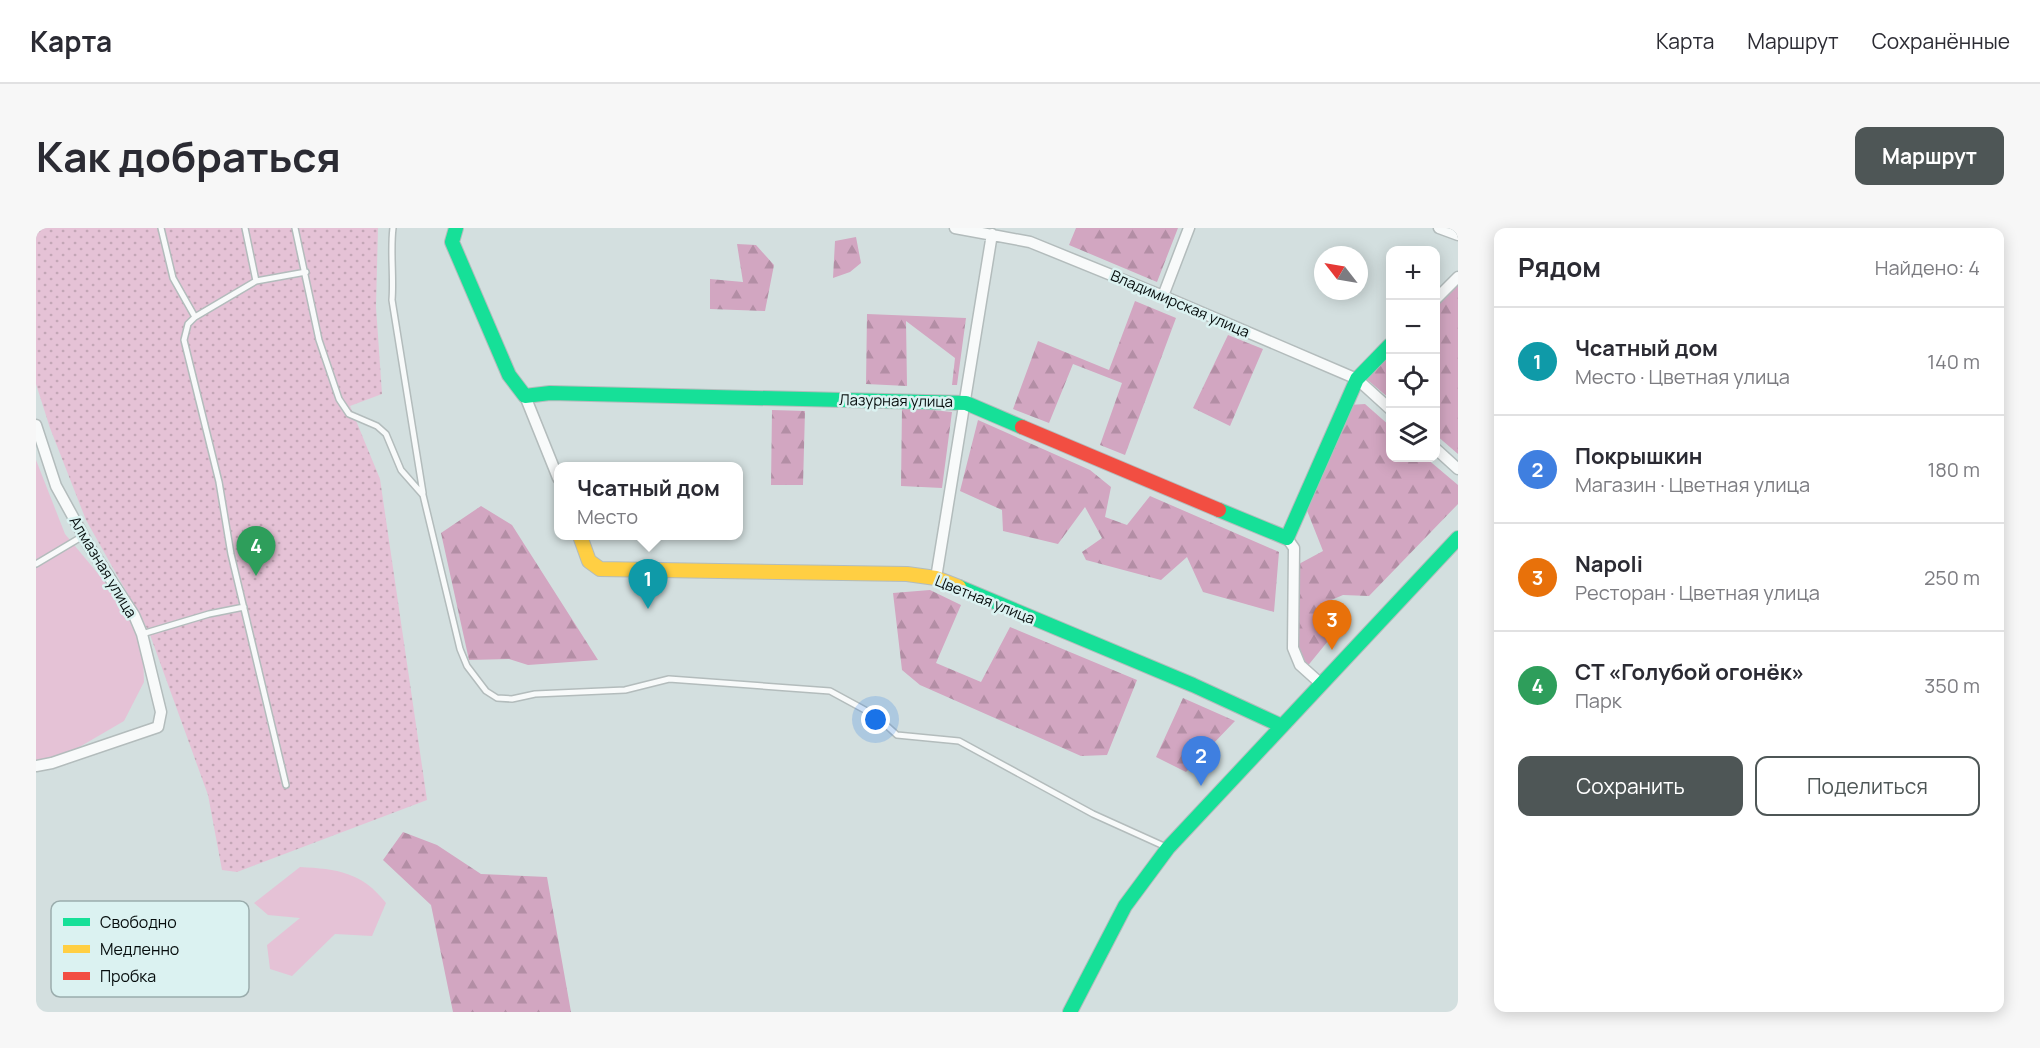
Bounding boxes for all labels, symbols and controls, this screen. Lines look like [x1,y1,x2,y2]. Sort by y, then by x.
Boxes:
text: Карта [30,22,112,60]
text: Карта [1656,27,1714,55]
text: Маршрут [1747,27,1839,55]
text: Сохранённые [1872,27,2010,55]
text: Как добраться [36,127,341,185]
button: Маршрут [1855,127,2004,185]
north arrow [1314,246,1368,300]
map controls [1386,246,1440,462]
button: + [1386,246,1440,300]
text: Рядом [1518,249,1601,285]
text: Найдено: 4 [1875,254,1980,281]
street label: Владимирская улица [1107,265,1253,342]
button: − [1386,300,1440,354]
text: Чсатный дом [1575,333,1718,363]
text: 1 [1533,348,1542,375]
text: 140 m [1927,348,1980,375]
button: locate [1386,354,1440,408]
text: Место · Цветная улица [1575,363,1790,390]
street label: Лазурная улица [839,389,953,412]
button: layers [1386,408,1440,462]
text: Покрышкин [1575,441,1702,471]
text: 2 [1532,456,1543,483]
text: 180 m [1927,456,1980,483]
popup [554,462,743,540]
text: Магазин · Цветная улица [1575,471,1810,498]
text: Чсатный дом [577,473,720,503]
text: Место [577,503,638,530]
street label: Алмазная улица [65,512,142,622]
pin: 4 [236,526,276,576]
text: Napoli [1575,549,1643,579]
pin: 1 [628,560,668,609]
text: 3 [1532,564,1543,591]
text: 250 m [1924,564,1980,591]
street label: Цветная улица [932,570,1038,629]
text: Ресторан · Цветная улица [1575,579,1820,606]
pin: 3 [1312,600,1352,650]
text: СТ «Голубой огонёк» [1575,657,1804,687]
text: 4 [1531,672,1544,699]
text: 350 m [1924,672,1980,699]
text: Парк [1575,687,1622,714]
your location [861,705,890,734]
pin: 2 [1182,736,1220,786]
button: Сохранить [1518,756,1743,816]
button: Поделиться [1755,756,1980,816]
legend [51,901,249,997]
text: Свободно [100,911,177,933]
text: Медленно [100,938,179,960]
text: Пробка [100,965,156,987]

